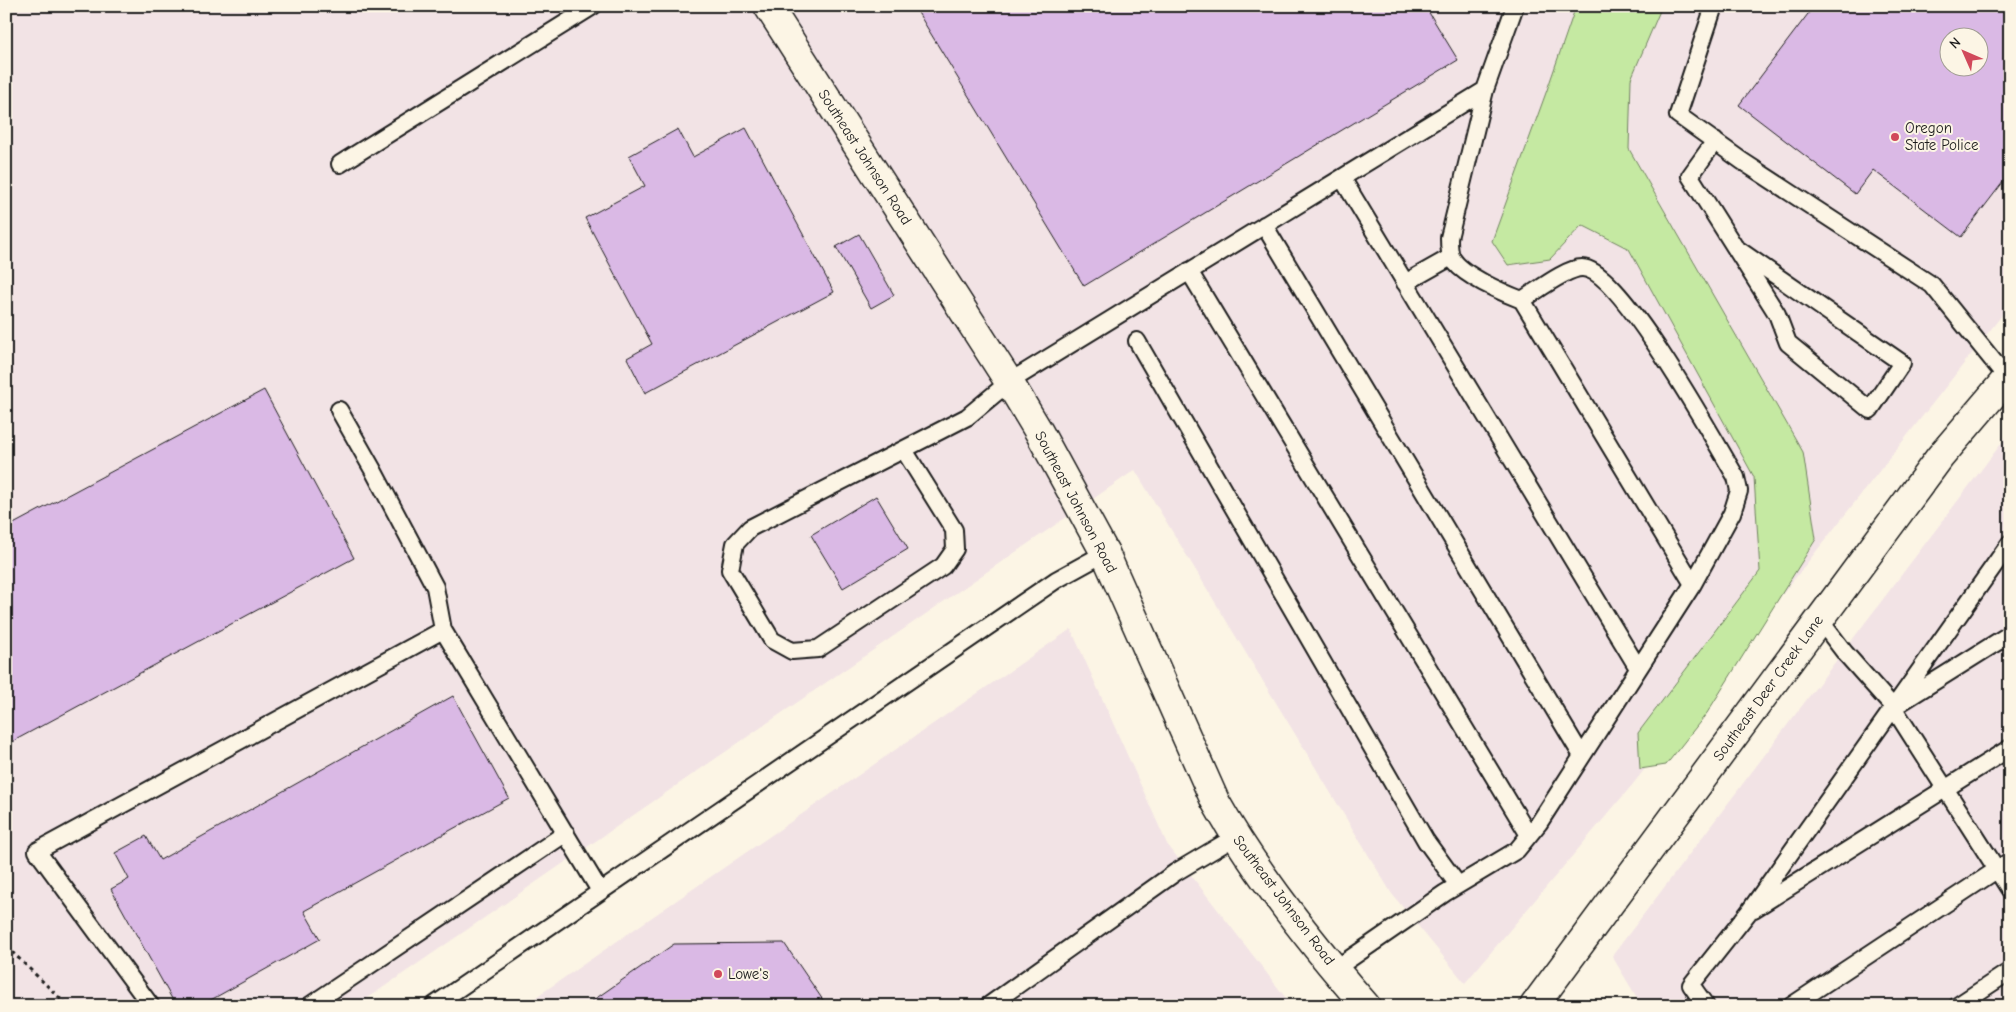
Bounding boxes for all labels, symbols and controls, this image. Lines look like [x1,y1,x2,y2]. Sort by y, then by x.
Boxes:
north arrow [1938,28,1988,78]
text: N [1946,34,1964,52]
street label: Southeast Johnson Road [814,86,916,228]
place label: Oregon State Police [1905,119,1979,154]
marker: Oregon State Police [1889,131,1901,143]
street label: Southeast Johnson Road [1031,428,1121,576]
street label: Southeast Deer Creek Lane [1709,611,1827,764]
street label: Southeast Johnson Road [1229,832,1339,968]
place label: Lowe's [728,965,768,983]
marker: Lowe's [712,968,724,980]

